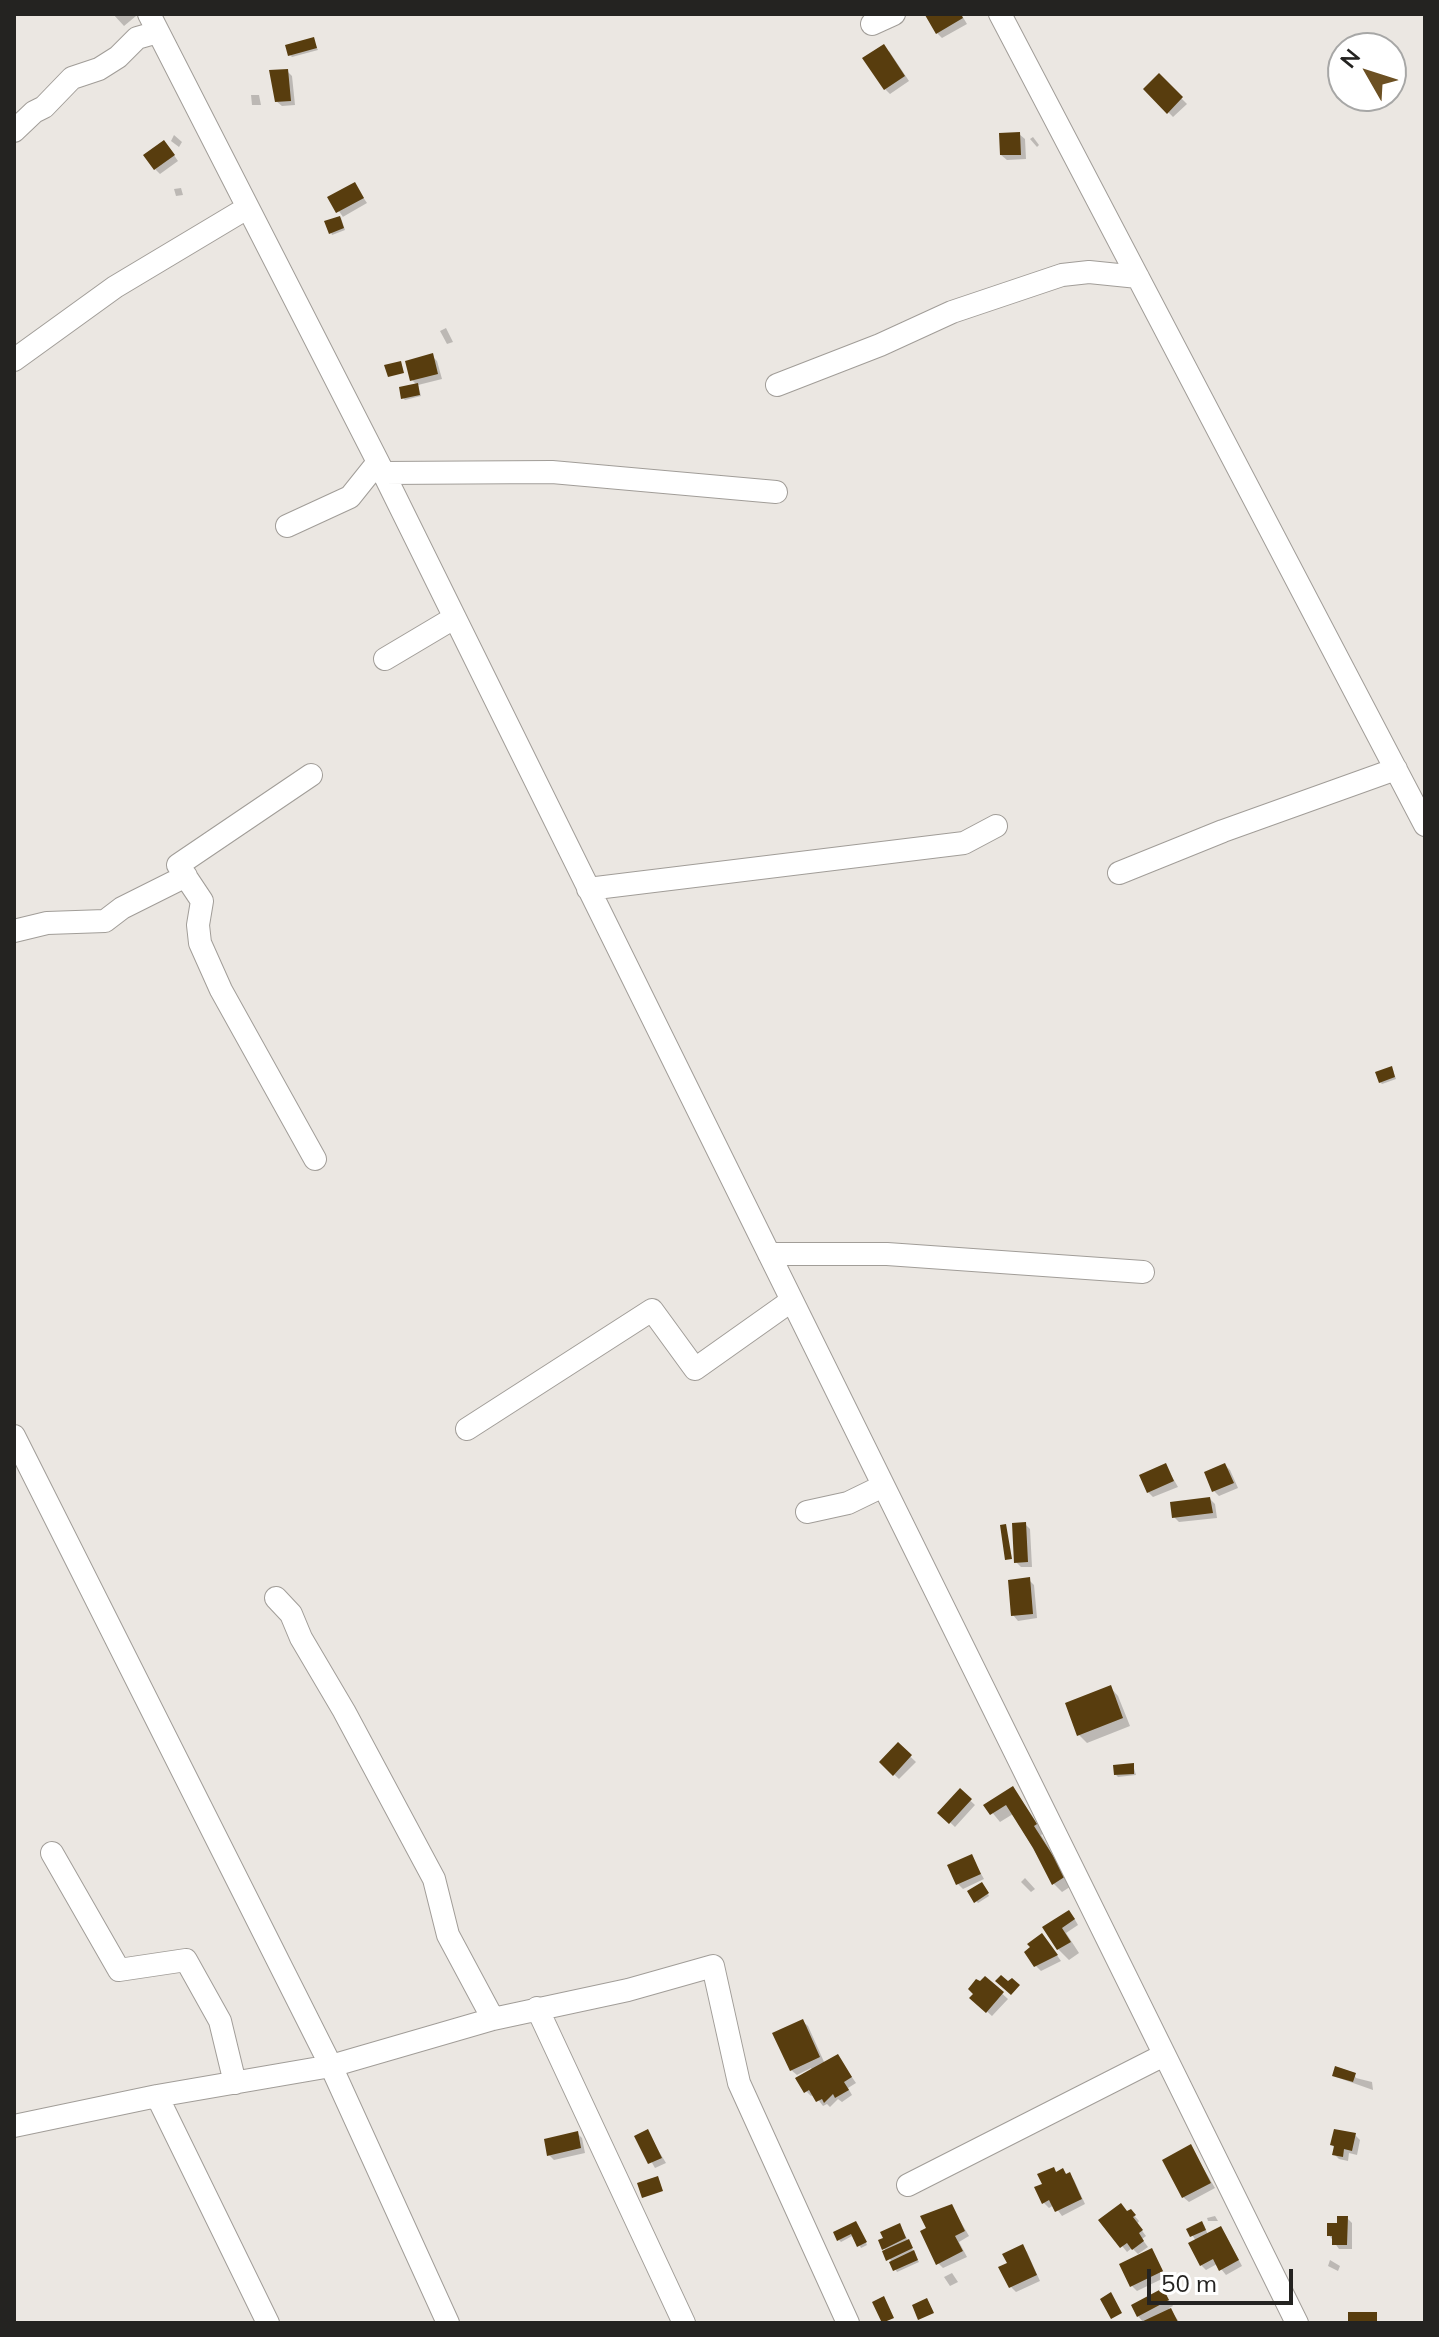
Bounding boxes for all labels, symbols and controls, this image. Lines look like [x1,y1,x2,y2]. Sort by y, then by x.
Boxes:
north arrow [1327,32,1407,112]
text: N [1334,43,1366,73]
scale bar [1151,2253,1297,2303]
text: 50 m [1161,2268,1217,2298]

